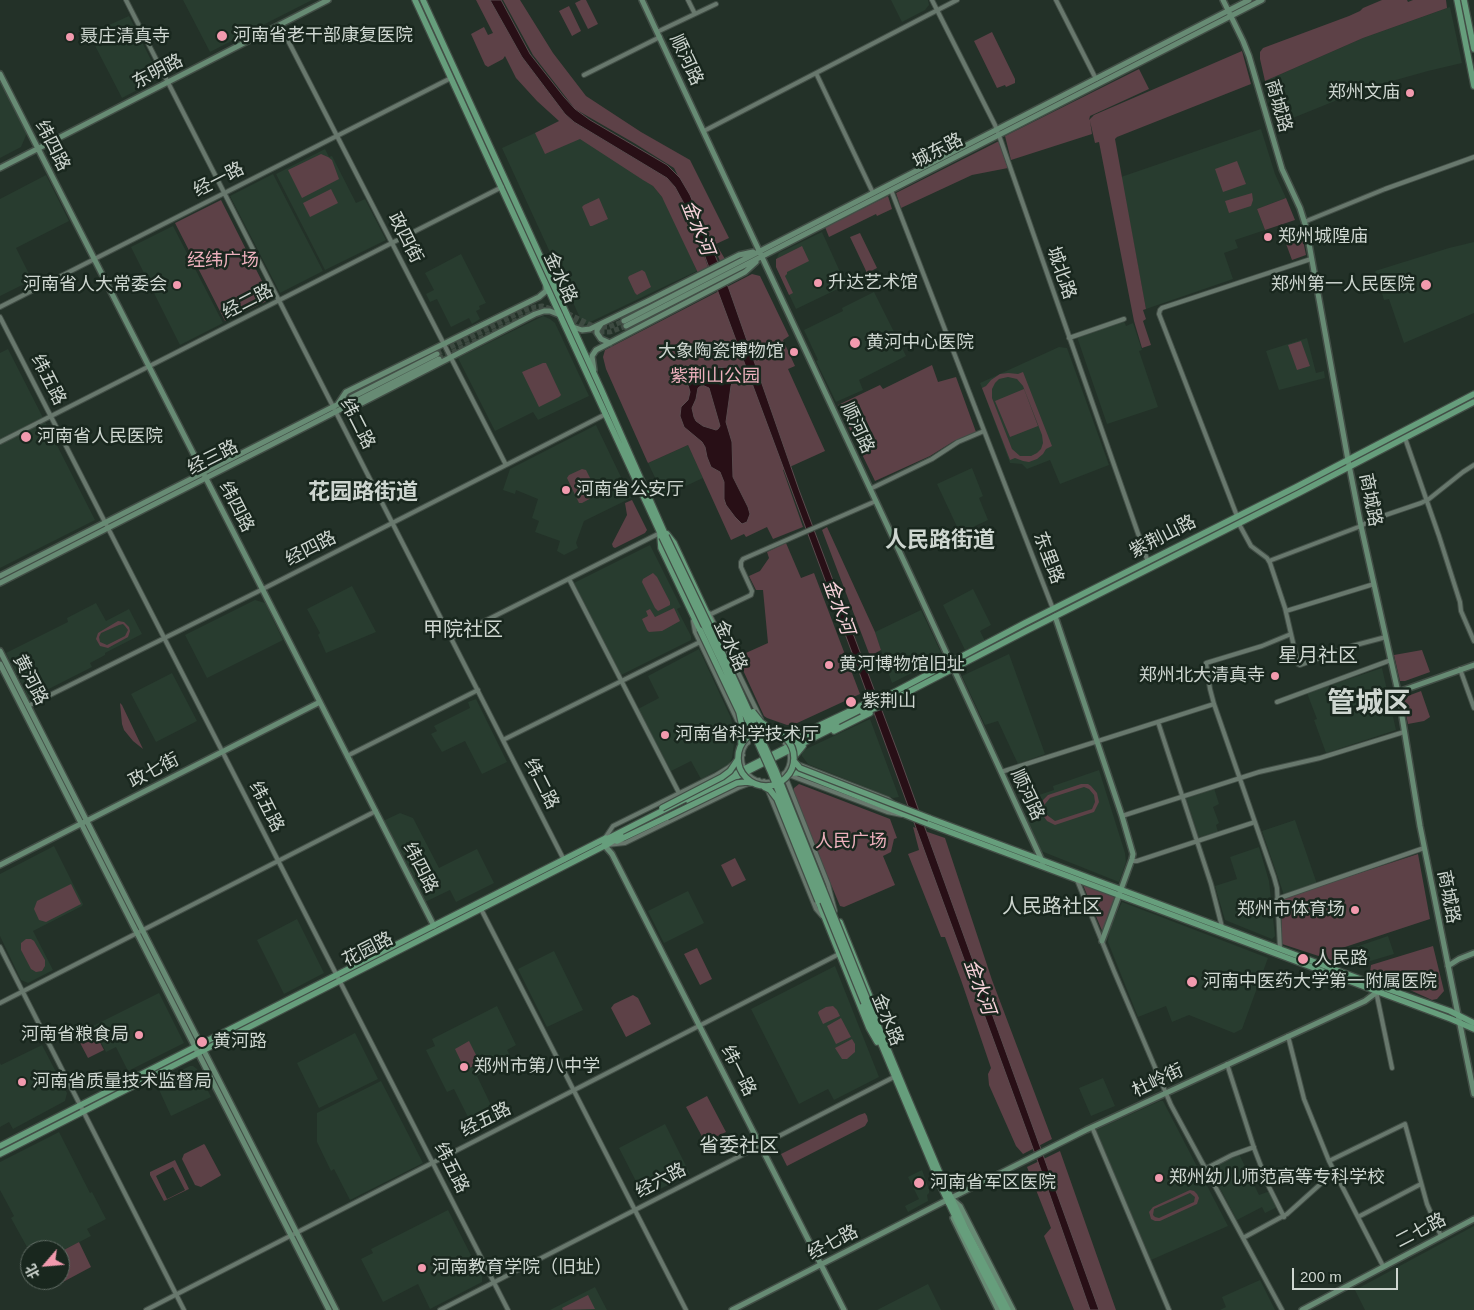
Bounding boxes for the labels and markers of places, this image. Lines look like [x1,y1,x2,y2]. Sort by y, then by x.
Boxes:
place label: 河南省老干部康复医院 [233,25,413,47]
place label: 聂庄清真寺 [80,26,170,48]
marker: 河南省老干部康复医院 [215,29,229,43]
marker: 聂庄清真寺 [64,31,76,43]
place label: 郑州文庙 [1328,82,1400,104]
marker: 郑州文庙 [1404,87,1416,99]
place label: 郑州城隍庙 [1278,226,1368,248]
marker: 郑州城隍庙 [1262,231,1274,243]
place label: 升达艺术馆 [828,272,918,294]
place label: 河南省人大常委会 [23,274,167,296]
place label: 郑州第一人民医院 [1271,274,1415,296]
marker: 升达艺术馆 [812,277,824,289]
marker: 郑州第一人民医院 [1419,278,1433,292]
marker: 河南省人大常委会 [171,279,183,291]
place label: 黄河中心医院 [866,332,974,354]
marker: 黄河中心医院 [848,336,862,350]
place label: 大象陶瓷博物馆 [658,341,784,363]
marker: 大象陶瓷博物馆 [788,346,800,358]
place label: 河南省人民医院 [37,426,163,448]
marker: 河南省人民医院 [19,430,33,444]
place label: 河南省公安厅 [576,479,684,501]
marker: 河南省公安厅 [560,484,572,496]
place label: 黄河博物馆旧址 [839,654,965,676]
marker: 黄河博物馆旧址 [823,659,835,671]
place label: 郑州北大清真寺 [1139,665,1265,687]
marker: 郑州北大清真寺 [1269,670,1281,682]
place label: 紫荆山 [862,691,916,713]
marker: 紫荆山 [844,695,858,709]
place label: 河南省科学技术厅 [675,724,819,746]
marker: 河南省科学技术厅 [659,729,671,741]
place label: 郑州市体育场 [1237,899,1345,921]
marker: 郑州市体育场 [1349,904,1361,916]
place label: 人民路 [1314,948,1368,970]
marker: 人民路 [1296,952,1310,966]
place label: 河南中医药大学第一附属医院 [1203,971,1437,993]
marker: 河南中医药大学第一附属医院 [1185,975,1199,989]
place label: 河南省粮食局 [21,1024,129,1046]
marker: 河南省粮食局 [133,1029,145,1041]
place label: 黄河路 [213,1031,267,1053]
marker: 黄河路 [195,1035,209,1049]
place label: 郑州市第八中学 [474,1056,600,1078]
marker: 郑州市第八中学 [458,1061,470,1073]
place label: 河南省质量技术监督局 [32,1071,212,1093]
marker: 河南省质量技术监督局 [16,1076,28,1088]
place label: 郑州幼儿师范高等专科学校 [1169,1167,1385,1189]
place label: 河南省军区医院 [930,1172,1056,1194]
marker: 郑州幼儿师范高等专科学校 [1153,1172,1165,1184]
marker: 河南省军区医院 [912,1176,926,1190]
place label: 河南教育学院（旧址） [432,1257,612,1279]
marker: 河南教育学院（旧址） [416,1262,428,1274]

